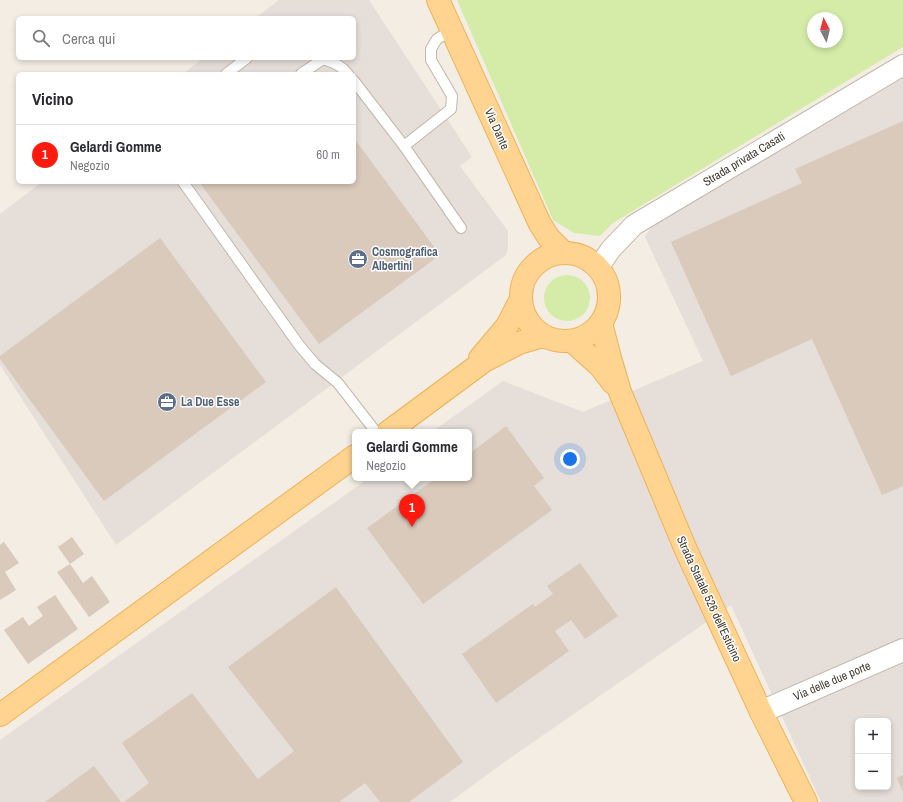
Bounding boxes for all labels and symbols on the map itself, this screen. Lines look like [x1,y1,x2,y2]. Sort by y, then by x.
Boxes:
north arrow [807,12,843,48]
street label: Via Dante [481,106,513,152]
street label: Strada privata Casati [700,128,788,190]
place label: Cosmografica Albertini [372,244,438,274]
office icon: Cosmografica Albertini [347,248,369,270]
office icon: La Due Esse [156,391,178,413]
place label: La Due Esse [181,394,240,410]
your location [560,449,580,469]
pin: 1 [399,494,425,527]
street label: Strada Statale 526 dell'Esticino [673,534,745,664]
street label: Via delle due porte [791,658,873,704]

